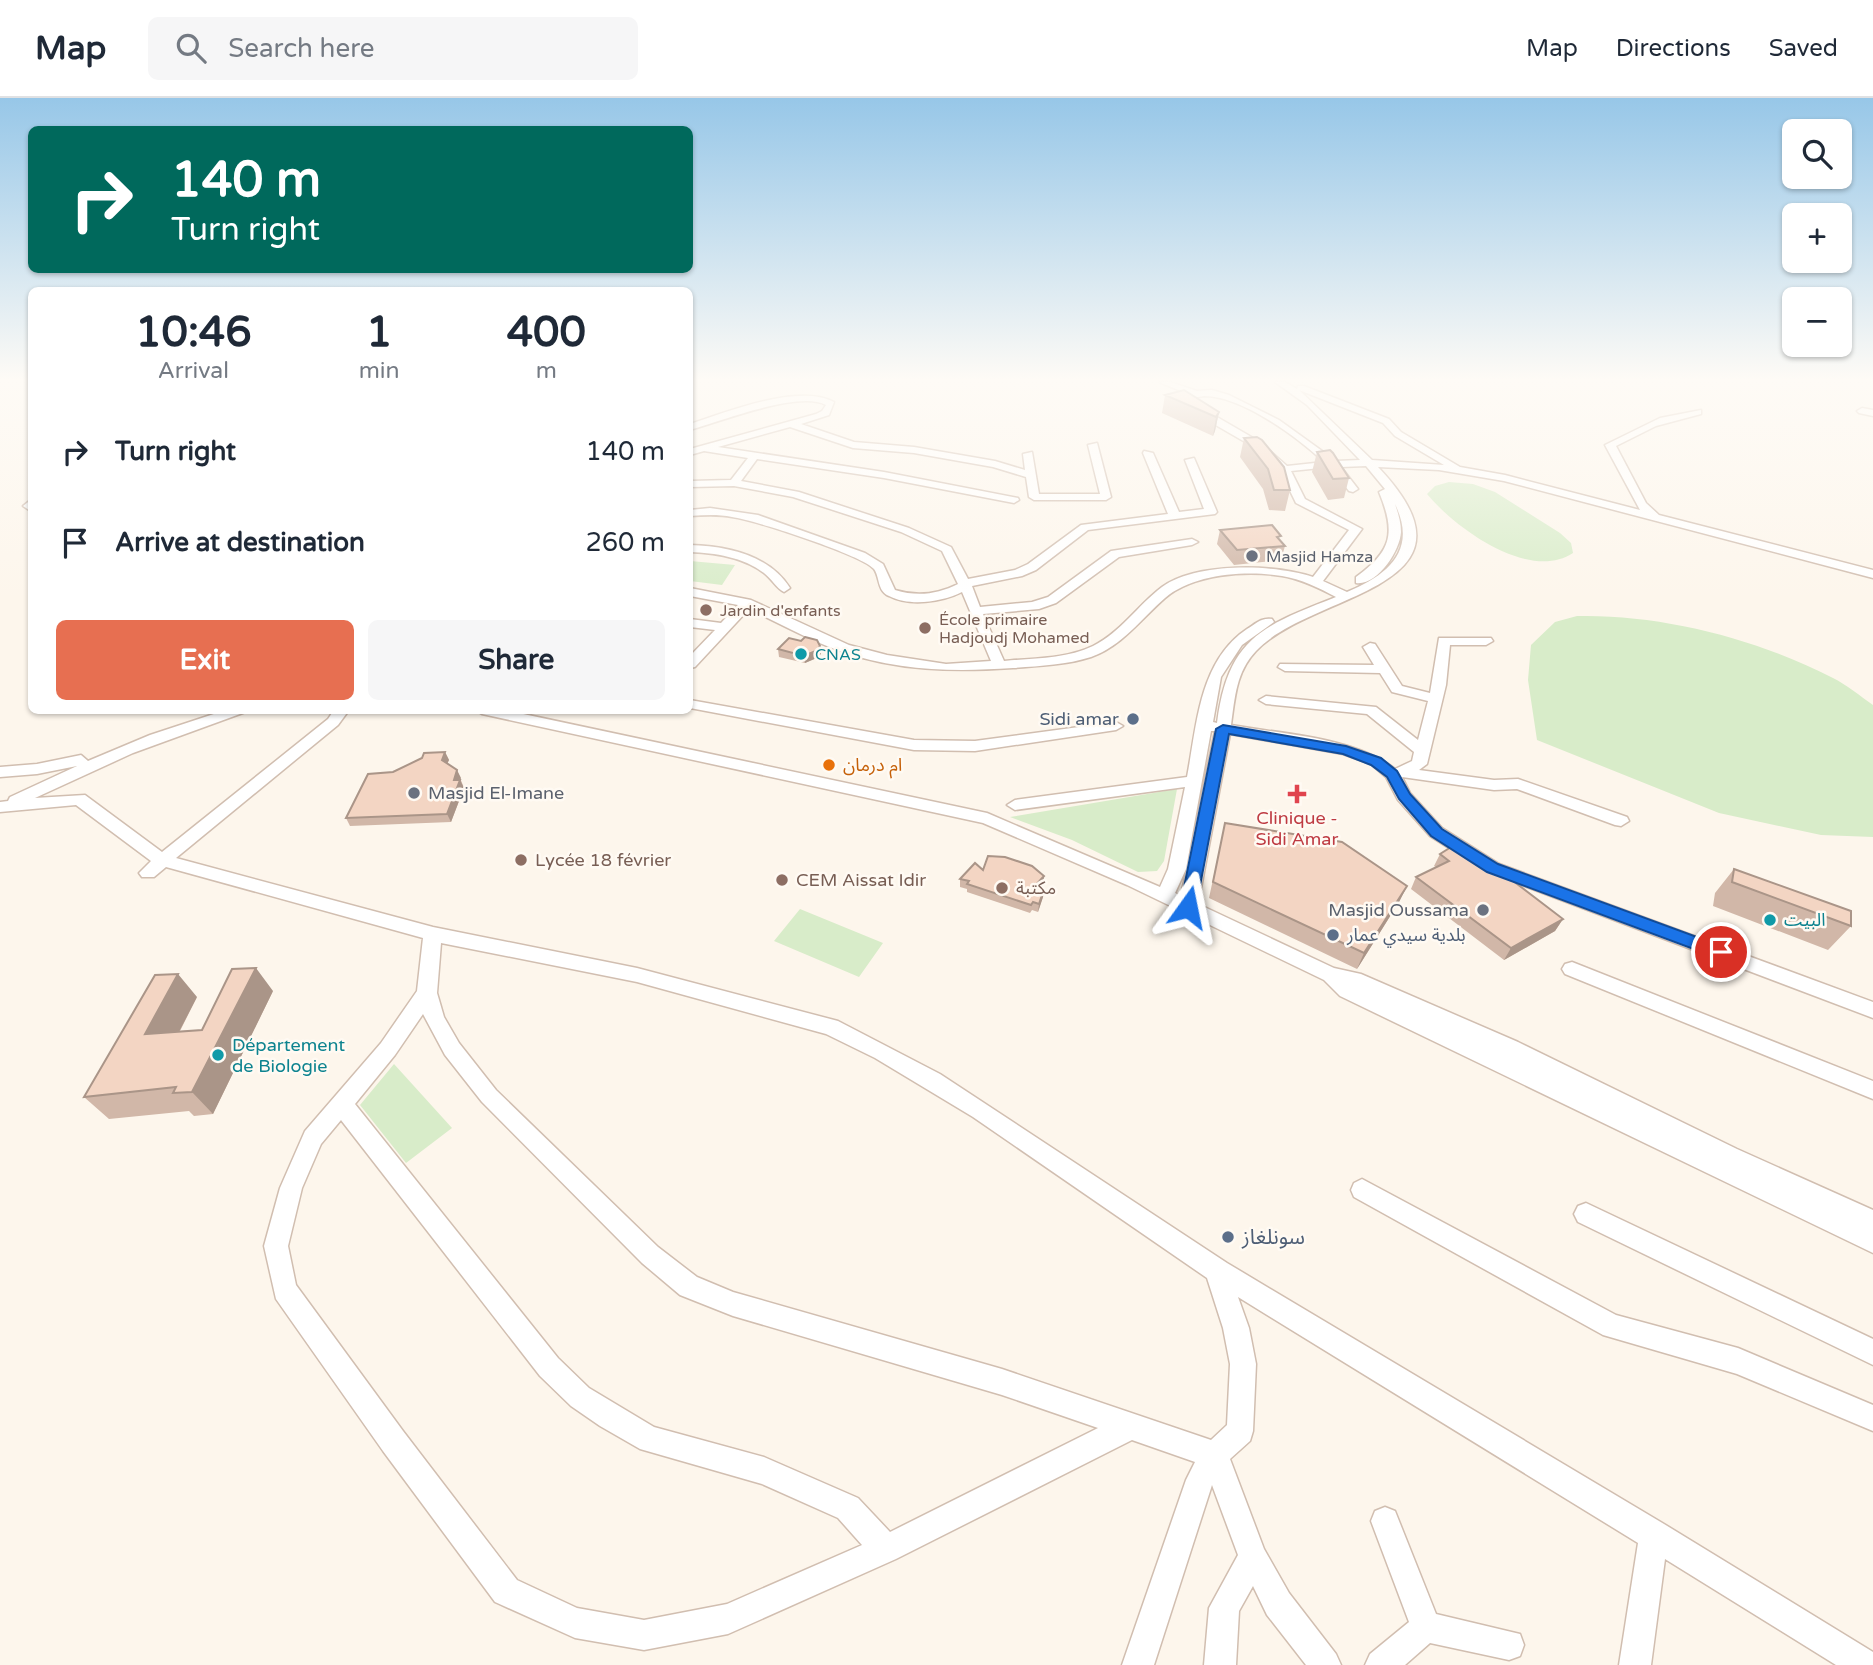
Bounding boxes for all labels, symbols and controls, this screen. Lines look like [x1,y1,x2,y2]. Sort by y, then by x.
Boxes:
search box [148,17,638,80]
text: Map [35,29,106,68]
icon: search [172,29,210,67]
text: Search here [228,33,374,64]
text: Map [1526,34,1578,63]
text: Directions [1616,34,1731,63]
text: Saved [1769,34,1838,63]
map controls [1782,119,1852,357]
button: search [1782,119,1852,189]
text: 140 m [171,151,321,210]
icon: right [56,154,147,245]
button: + [1782,203,1852,273]
text: Turn right [171,211,320,249]
button: − [1782,287,1852,357]
text: 10:46 [135,307,252,358]
text: 1 [366,307,392,358]
text: 400 [507,307,586,358]
text: Arrival [158,357,229,385]
text: min [359,357,400,385]
text: m [536,357,557,385]
icon: right [56,433,94,471]
text: Turn right [115,436,236,467]
text: 140 m [585,436,665,467]
icon: arrive [56,524,94,562]
text: Arrive at destination [115,527,365,558]
text: 260 m [585,527,665,558]
place label: Masjid Hamza [1266,547,1373,567]
marker: Masjid Hamza [1244,548,1260,564]
place label: Jardin d'enfants [720,601,841,621]
marker: Jardin d'enfants [698,602,714,618]
place label: École primaire Hadjoudj Mohamed [939,610,1090,648]
button: Exit [56,620,354,700]
button: Share [368,620,665,700]
marker: École primaire Hadjoudj Mohamed [917,620,933,636]
place label: CNAS [815,645,861,665]
marker: CNAS [793,646,809,662]
place label: Sidi amar [1039,708,1119,730]
marker: Sidi amar [1125,711,1141,727]
place label: ام درمان [843,754,902,779]
marker: ام درمان [821,757,837,773]
place label: Masjid El-Imane [428,782,564,804]
marker: Clinique - Sidi Amar [1287,784,1307,804]
marker: Masjid El-Imane [406,785,422,801]
place label: Clinique - Sidi Amar [1256,807,1338,850]
place label: Lycée 18 février [535,849,671,871]
marker: Lycée 18 février [513,852,529,868]
place label: CEM Aissat Idir [796,869,926,891]
position arrow [1151,870,1225,944]
marker: CEM Aissat Idir [774,872,790,888]
place label: مكتبة [1016,877,1056,899]
marker: مكتبة [994,880,1010,896]
place label: Masjid Oussama [1328,899,1469,921]
marker: Masjid Oussama [1475,902,1491,918]
place label: البيت [1784,909,1826,931]
marker: البيت [1762,912,1778,928]
pin [1691,922,1751,982]
place label: بلدية سيدي عمار [1346,924,1466,948]
marker: بلدية سيدي عمار [1325,927,1341,943]
icon: arrive [1702,933,1740,971]
place label: Département de Biologie [232,1034,345,1077]
marker: Département de Biologie [210,1047,226,1063]
place label: سونلغاز [1241,1225,1305,1250]
marker: سونلغاز [1220,1229,1236,1245]

